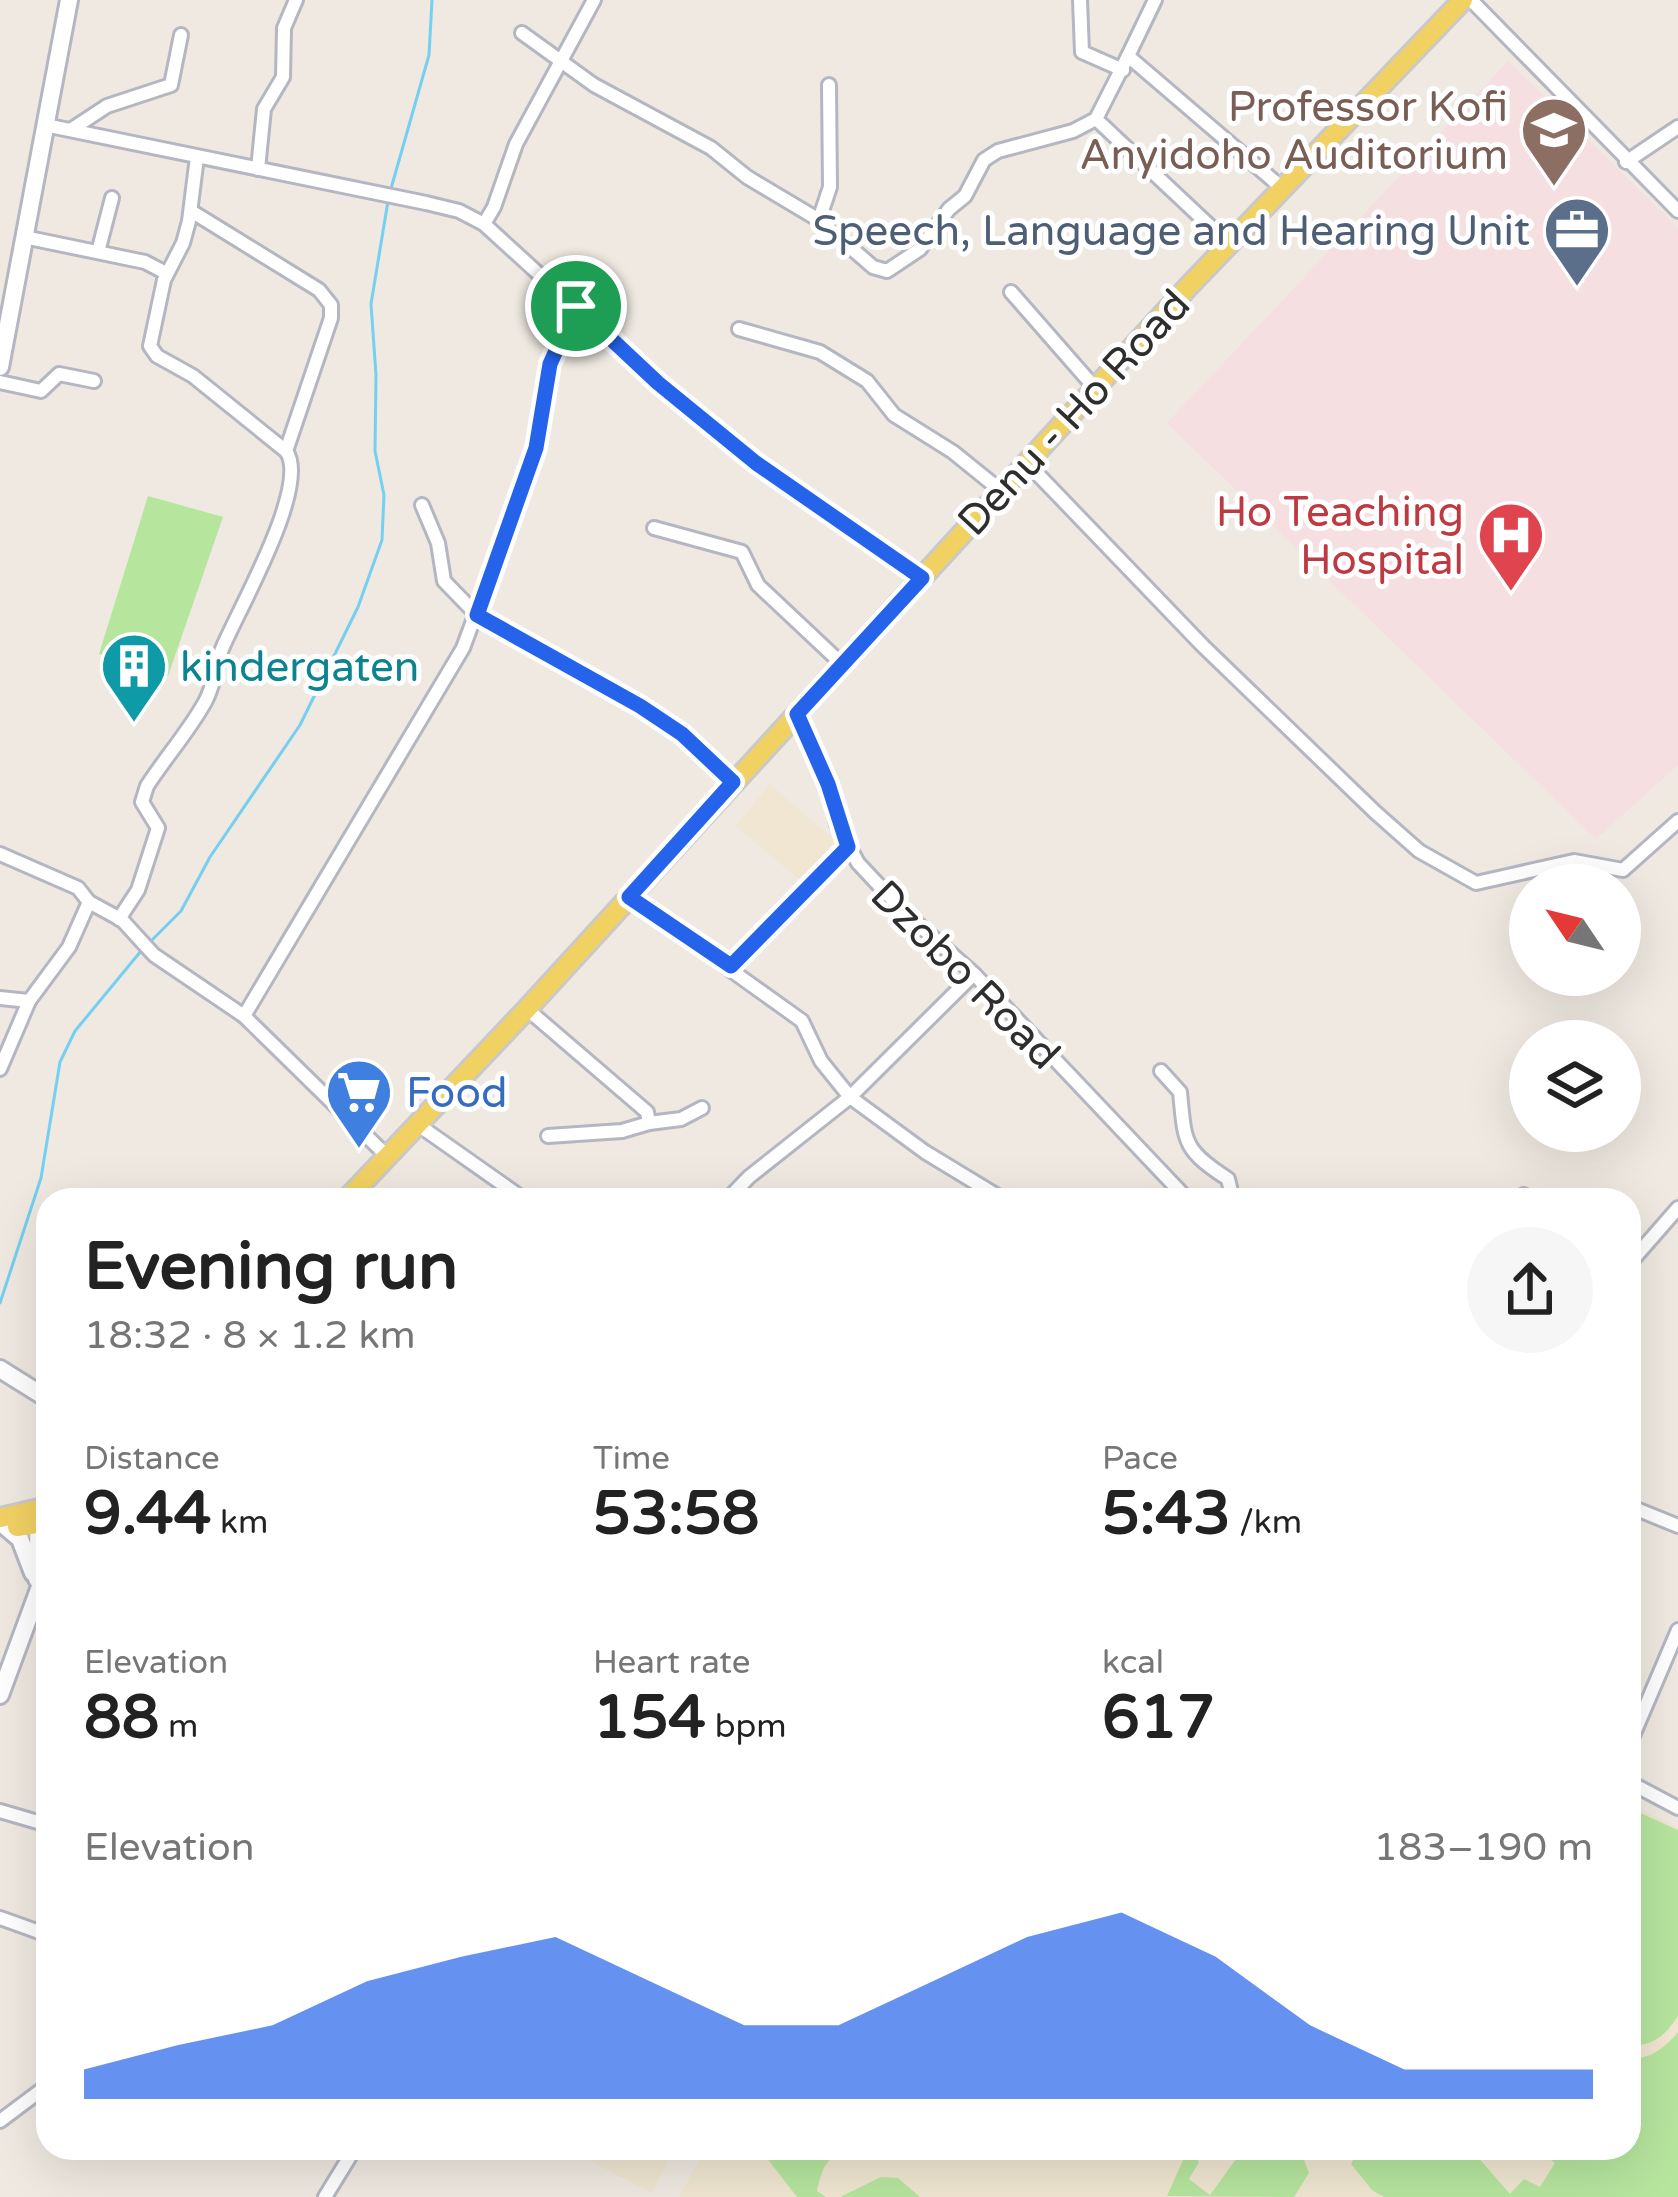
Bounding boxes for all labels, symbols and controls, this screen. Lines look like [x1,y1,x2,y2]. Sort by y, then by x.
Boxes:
place label: Professor Kofi Anyidoho Auditorium [1079,82,1508,181]
school or university icon: Professor Kofi Anyidoho Auditorium [1519,95,1589,189]
office icon: Speech, Language and Hearing Unit [1542,195,1612,289]
place label: Speech, Language and Hearing Unit [813,206,1530,257]
pin [525,255,627,357]
icon: arrive [543,273,609,339]
street label: Denu - Ho Road [947,279,1201,547]
place label: Ho Teaching Hospital [1216,487,1464,586]
hospital icon: Ho Teaching Hospital [1476,500,1546,594]
building icon: kindergaten [99,631,169,725]
place label: kindergaten [180,642,419,693]
north arrow [1509,864,1641,996]
map controls [1509,864,1641,1152]
street label: Dzobo Road [860,870,1070,1080]
button: layers [1509,1020,1641,1152]
supermarket icon: Food [324,1057,394,1151]
place label: Food [406,1068,507,1119]
text: Evening run [84,1227,458,1307]
button: share [1467,1227,1593,1353]
text: 18:32 · 8 × 1.2 km [84,1312,416,1359]
text: Distance [84,1439,220,1478]
text: Time [593,1439,670,1478]
text: Pace [1102,1439,1178,1478]
text: 9.44 [84,1478,211,1550]
text: 53:58 [593,1478,759,1550]
text: 5:43 [1102,1478,1231,1550]
text: km [211,1503,268,1542]
text: /km [1231,1503,1302,1542]
text: Elevation [84,1643,228,1682]
text: Heart rate [593,1643,750,1682]
text: kcal [1102,1643,1164,1682]
text: 88 [84,1682,159,1754]
text: 154 [593,1682,706,1754]
text: 617 [1102,1682,1215,1754]
text: m [159,1707,198,1746]
text: bpm [706,1707,787,1746]
text: Elevation [84,1824,254,1871]
text: 183–190 m [1373,1824,1593,1871]

